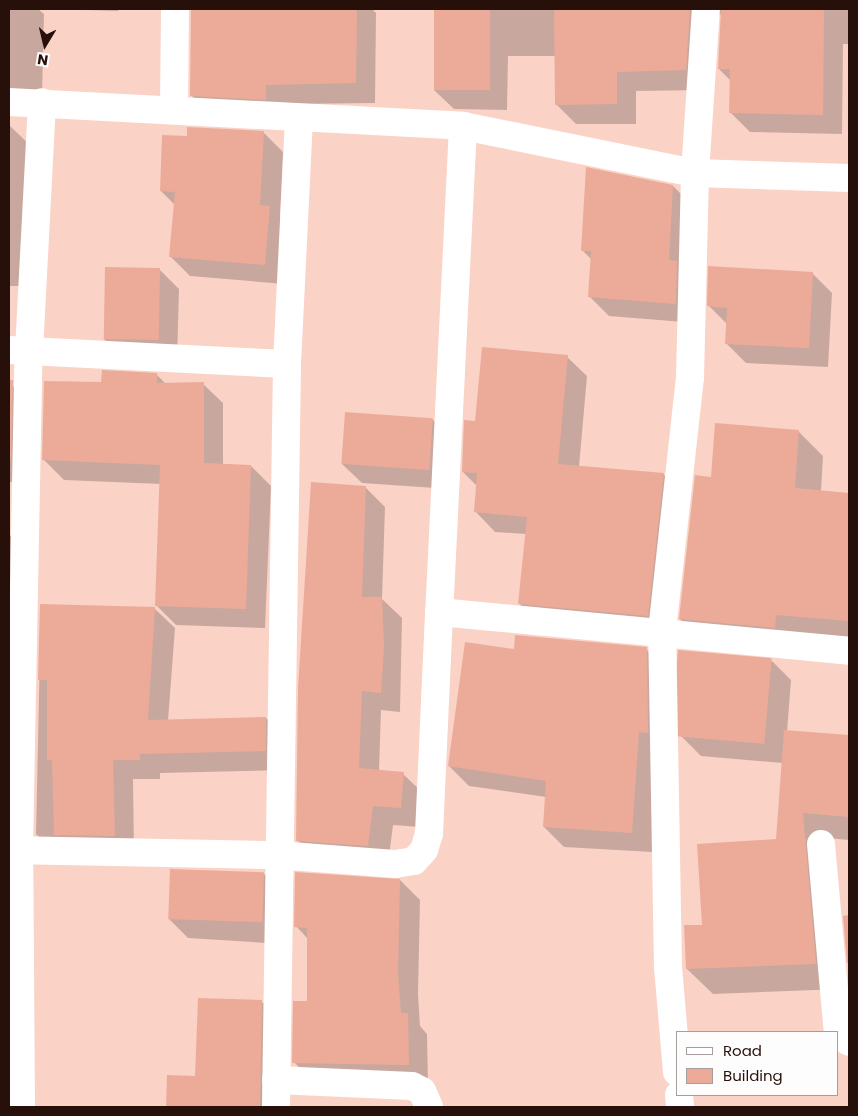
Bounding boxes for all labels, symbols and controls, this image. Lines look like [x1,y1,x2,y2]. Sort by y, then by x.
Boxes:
north arrow [20,20,70,70]
text: N [36,49,49,71]
legend [676,1031,838,1096]
text: Road [723,1040,762,1061]
text: Building [723,1065,783,1086]

